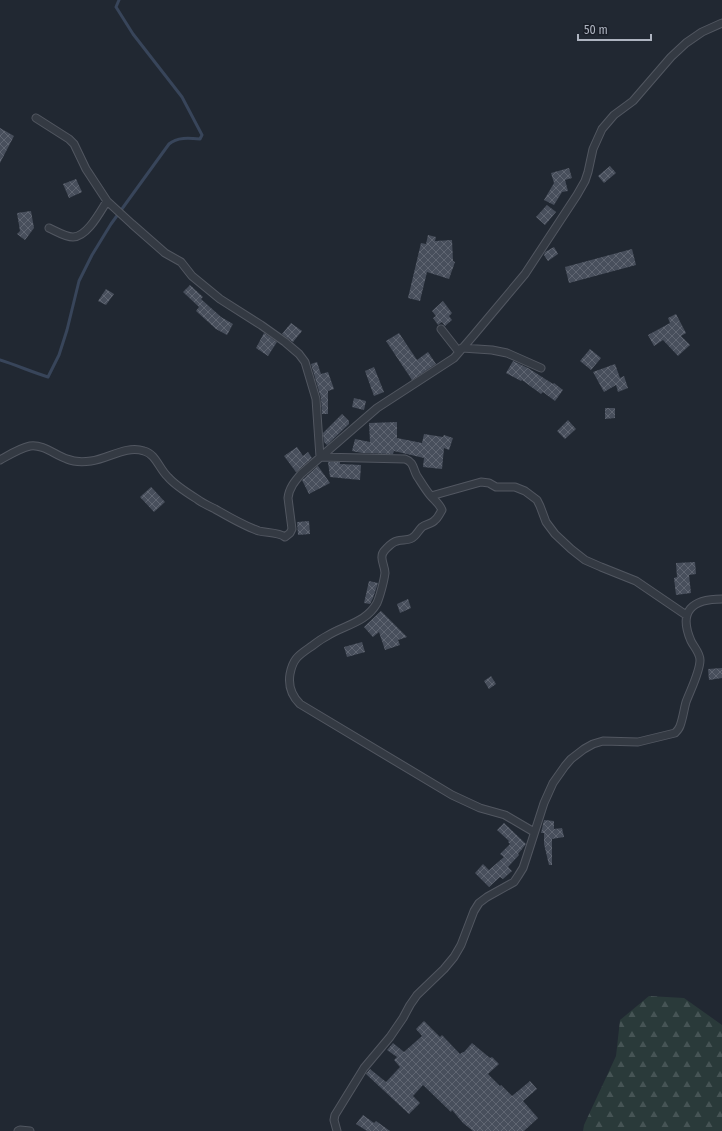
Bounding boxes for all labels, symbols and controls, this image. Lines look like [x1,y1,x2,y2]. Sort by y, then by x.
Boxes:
scale bar [578,16,651,42]
text: 50 m [584,23,608,37]

